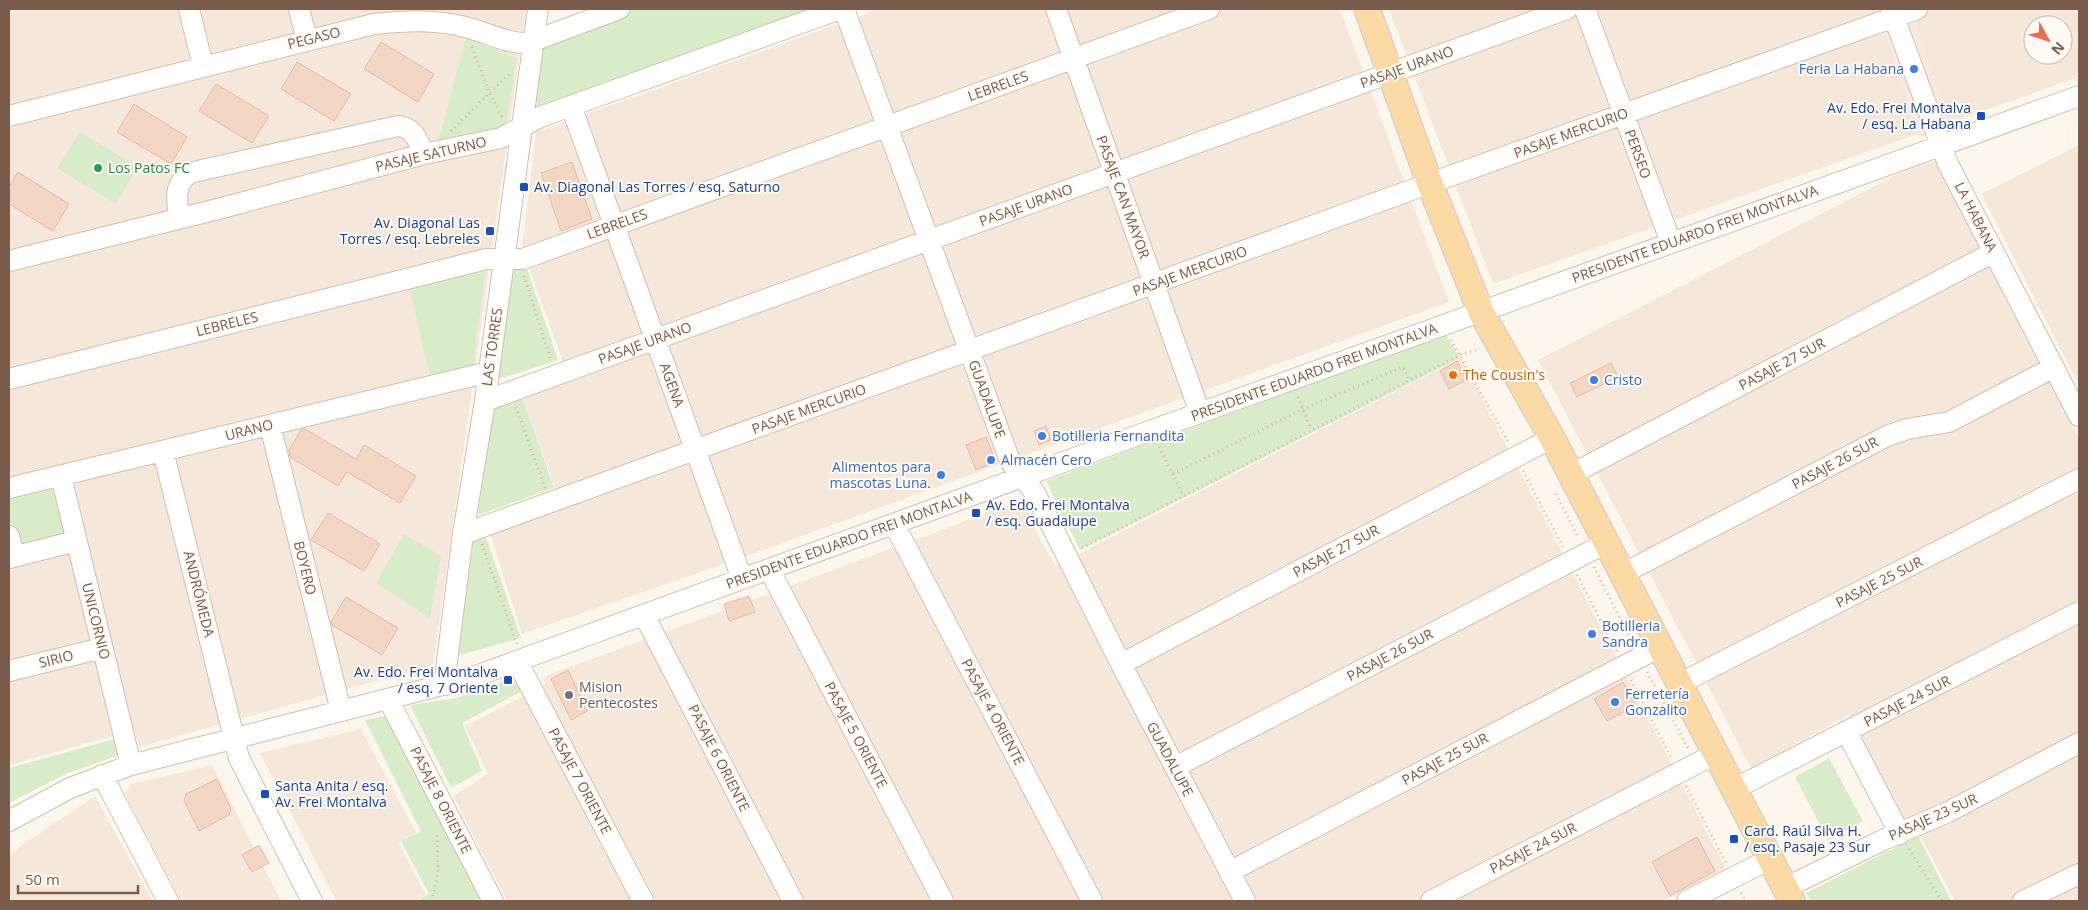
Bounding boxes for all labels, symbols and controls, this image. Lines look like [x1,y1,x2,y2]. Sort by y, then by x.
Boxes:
north arrow [2023,15,2073,65]
street label: PEGASO [285,22,342,53]
text: N [2047,38,2069,59]
street label: PASAJE URANO [1357,41,1456,92]
place label: Feria La Habana [1799,59,1904,78]
marker: Feria La Habana [1908,63,1920,75]
street label: LEBRELES [965,66,1031,105]
place label: Av. Edo. Frei Montalva / esq. La Habana [1827,98,1971,133]
street label: PASAJE MERCURIO [1511,103,1631,162]
marker: Av. Edo. Frei Montalva / esq. La Habana [1975,110,1987,122]
street label: PERSEO [1621,127,1656,181]
street label: PASAJE SATURNO [373,131,488,176]
street label: PASAJE CAN MAYOR [1092,133,1155,261]
place label: Los Patos FC [108,158,190,177]
marker: Los Patos FC [92,162,104,174]
place label: Av. Diagonal Las Torres / esq. Saturno [534,177,780,196]
street label: LA HABANA [1951,178,2002,255]
street label: PASAJE URANO [976,179,1075,230]
street label: PRESIDENTE EDUARDO FREI MONTALVA [1569,180,1821,287]
marker: Av. Diagonal Las Torres / esq. Saturno [518,181,530,193]
street label: LEBRELES [584,204,650,243]
place label: Av. Diagonal Las Torres / esq. Lebreles [340,213,480,248]
marker: Av. Diagonal Las Torres / esq. Lebreles [484,225,496,237]
street label: PASAJE MERCURIO [1130,241,1250,300]
street label: LEBRELES [194,307,260,340]
street label: LAS TORRES [477,307,506,387]
street label: PASAJE URANO [595,317,694,368]
street label: PRESIDENTE EDUARDO FREI MONTALVA [1188,318,1440,425]
street label: PASAJE 27 SUR [1735,333,1829,394]
street label: GUADALUPE [965,357,1010,441]
street label: AGENA [656,360,689,410]
place label: The Cousin's [1463,365,1545,384]
marker: The Cousin's [1447,369,1459,381]
place label: Cristo [1604,370,1642,389]
marker: Cristo [1588,374,1600,386]
street label: PASAJE MERCURIO [749,379,869,438]
street label: URANO [223,414,275,445]
place label: Botilleria Fernandita [1052,426,1184,445]
marker: Botilleria Fernandita [1036,430,1048,442]
street label: PASAJE 26 SUR [1788,432,1882,493]
place label: Almacén Cero [1001,450,1092,469]
marker: Almacén Cero [985,454,997,466]
place label: Alimentos para mascotas Luna. [829,457,931,492]
marker: Alimentos para mascotas Luna. [935,469,947,481]
street label: PRESIDENTE EDUARDO FREI MONTALVA [723,486,975,593]
place label: Av. Edo. Frei Montalva / esq. Guadalupe [986,495,1130,530]
marker: Av. Edo. Frei Montalva / esq. Guadalupe [970,507,982,519]
street label: PASAJE 27 SUR [1289,520,1383,581]
street label: BOYERO [290,539,321,597]
street label: ANDRÓMEDA [180,549,219,639]
street label: PASAJE 25 SUR [1832,551,1926,612]
street label: UNICORNIO [78,581,115,661]
place label: Botilleria Sandra [1602,616,1660,651]
street label: PASAJE 26 SUR [1343,624,1437,685]
marker: Botilleria Sandra [1586,628,1598,640]
street label: SIRIO [37,645,75,672]
street label: PASAJE 4 ORIENTE [957,655,1029,768]
place label: Av. Edo. Frei Montalva / esq. 7 Oriente [354,662,498,697]
street label: PASAJE 24 SUR [1860,670,1954,731]
marker: Av. Edo. Frei Montalva / esq. 7 Oriente [502,674,514,686]
place label: Mision Pentecostes [579,677,658,712]
street label: PASAJE 5 ORIENTE [820,678,892,791]
place label: Ferretería Gonzalito [1625,684,1689,719]
marker: Mision Pentecostes [563,689,575,701]
marker: Ferretería Gonzalito [1609,696,1621,708]
street label: PASAJE 6 ORIENTE [684,701,755,815]
street label: GUADALUPE [1143,718,1198,799]
street label: PASAJE 7 ORIENTE [544,724,616,837]
street label: PASAJE 25 SUR [1398,728,1492,789]
street label: PASAJE 8 ORIENTE [406,743,477,857]
place label: Santa Anita / esq. Av. Frei Montalva [275,776,388,811]
marker: Santa Anita / esq. Av. Frei Montalva [259,788,271,800]
street label: PASAJE 23 SUR [1885,788,1980,845]
street label: PASAJE 24 SUR [1486,817,1580,878]
place label: Card. Raúl Silva H. / esq. Pasaje 23 Sur [1744,821,1871,856]
marker: Card. Raúl Silva H. / esq. Pasaje 23 Sur [1728,833,1740,845]
scale bar [18,862,138,894]
text: 50 m [25,869,60,889]

